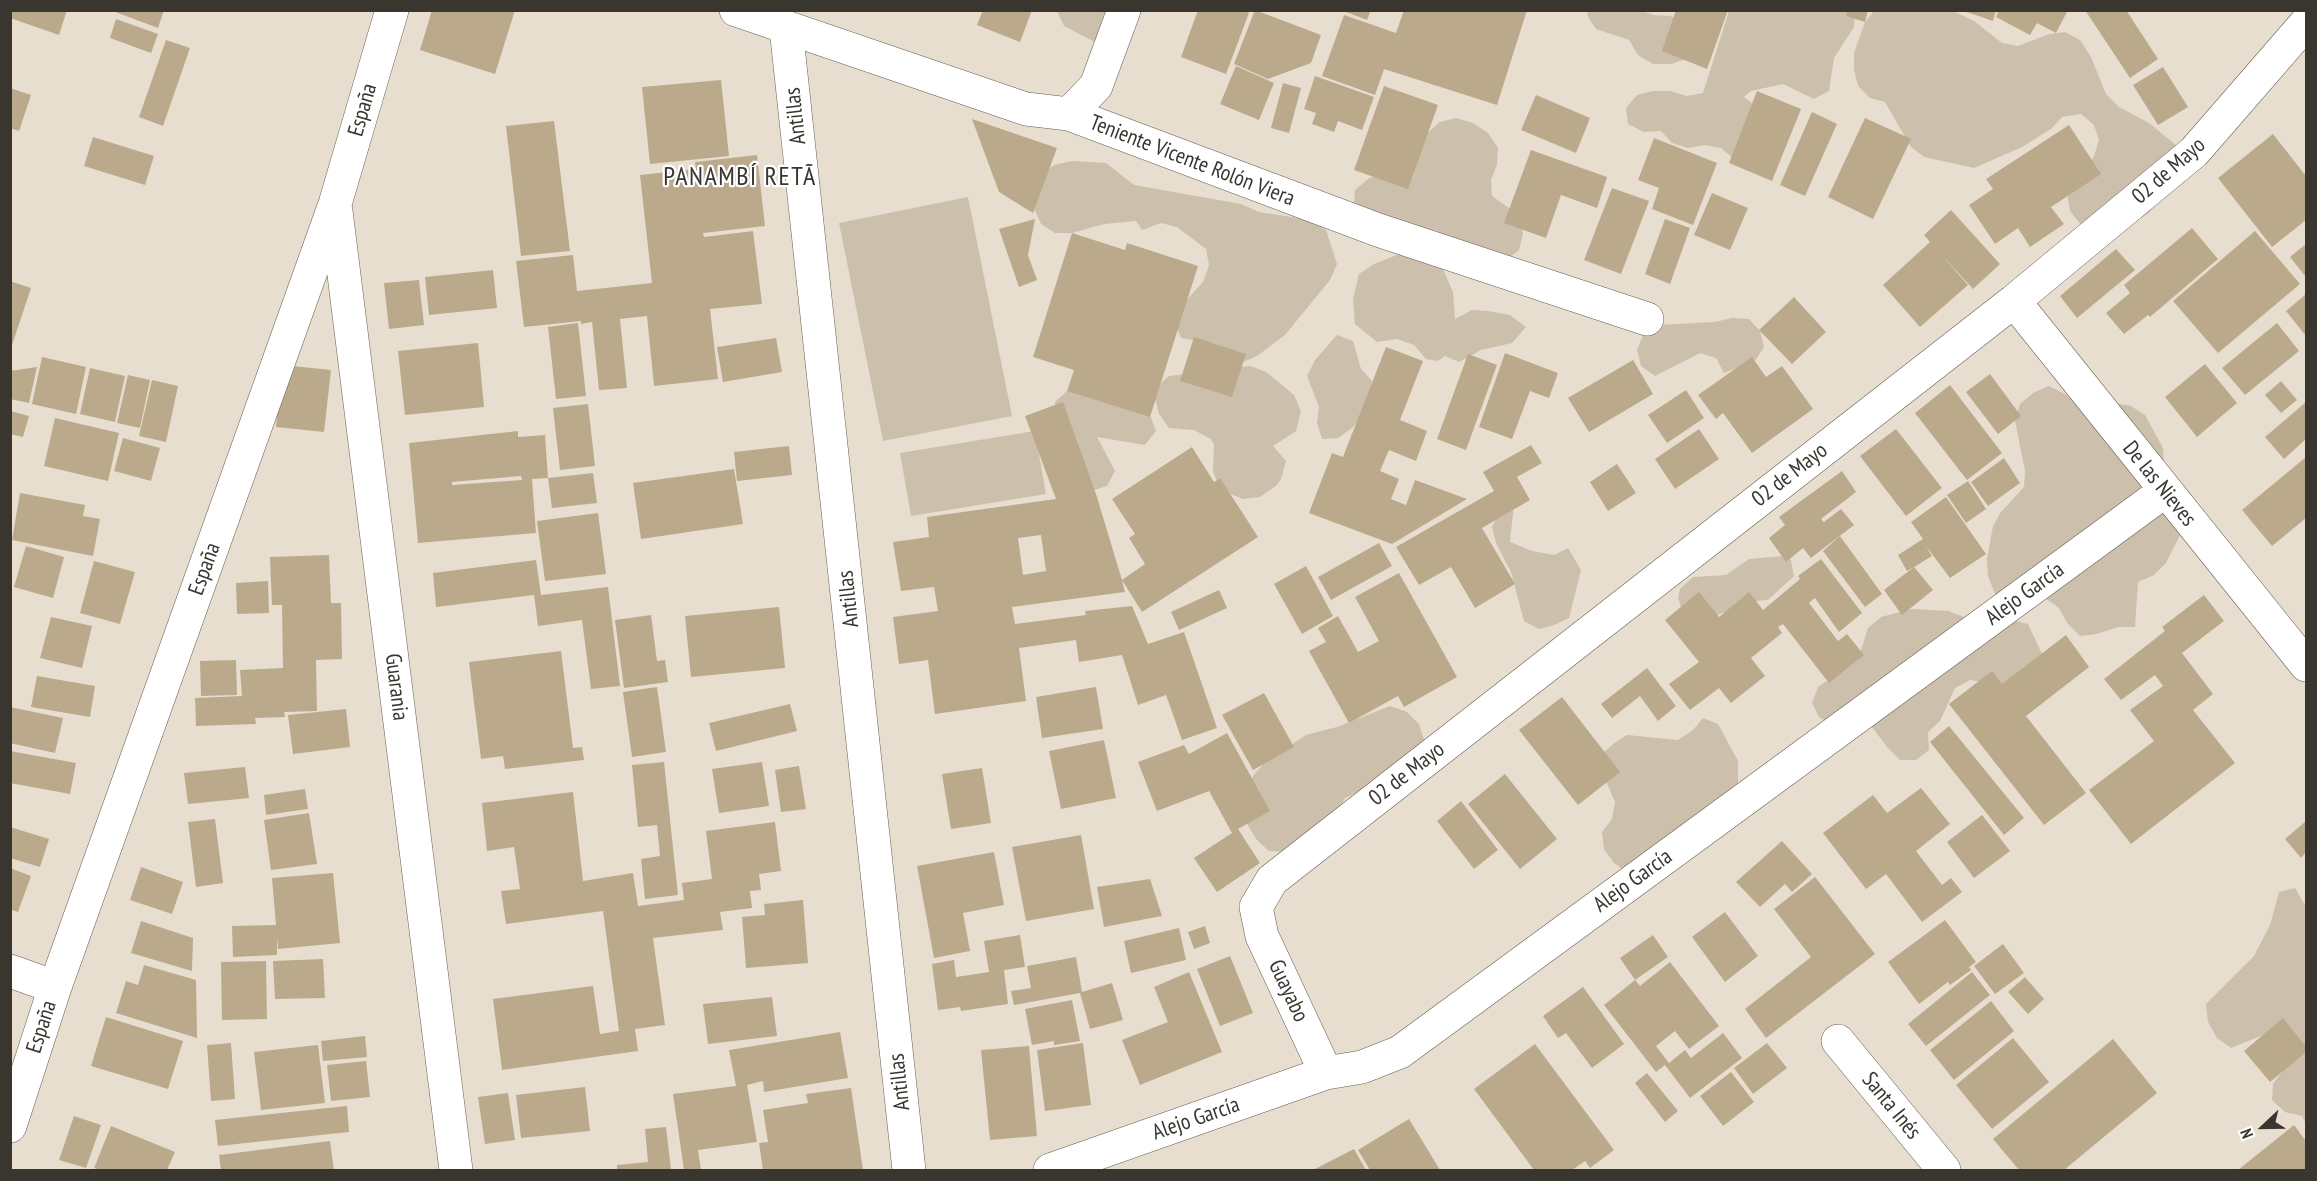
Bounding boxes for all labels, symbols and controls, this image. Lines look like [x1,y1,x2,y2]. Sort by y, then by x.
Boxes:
street label: España [343,81,383,139]
street label: Antillas [780,86,812,146]
street label: Teniente Vicente Rolón Viera [1086,110,1298,212]
street label: 02 de Mayo [2127,132,2211,210]
district label: PANAMBÍ RETÃ [663,162,817,194]
street label: De las Nieves [2117,436,2201,532]
street label: 02 de Mayo [1747,437,1833,513]
street label: España [183,539,227,599]
street label: Alejo García [1981,557,2069,631]
street label: Antillas [833,569,865,629]
street label: Guarania [379,652,413,722]
street label: 02 de Mayo [1364,736,1450,812]
street label: Alejo García [1589,844,1677,918]
street label: Guayabo [1262,956,1314,1026]
street label: España [21,997,63,1057]
street label: Antillas [884,1052,916,1112]
street label: Santa Inés [1856,1067,1926,1145]
street label: Alejo García [1149,1092,1243,1146]
north arrow [2233,1097,2293,1157]
text: N [2235,1126,2257,1142]

